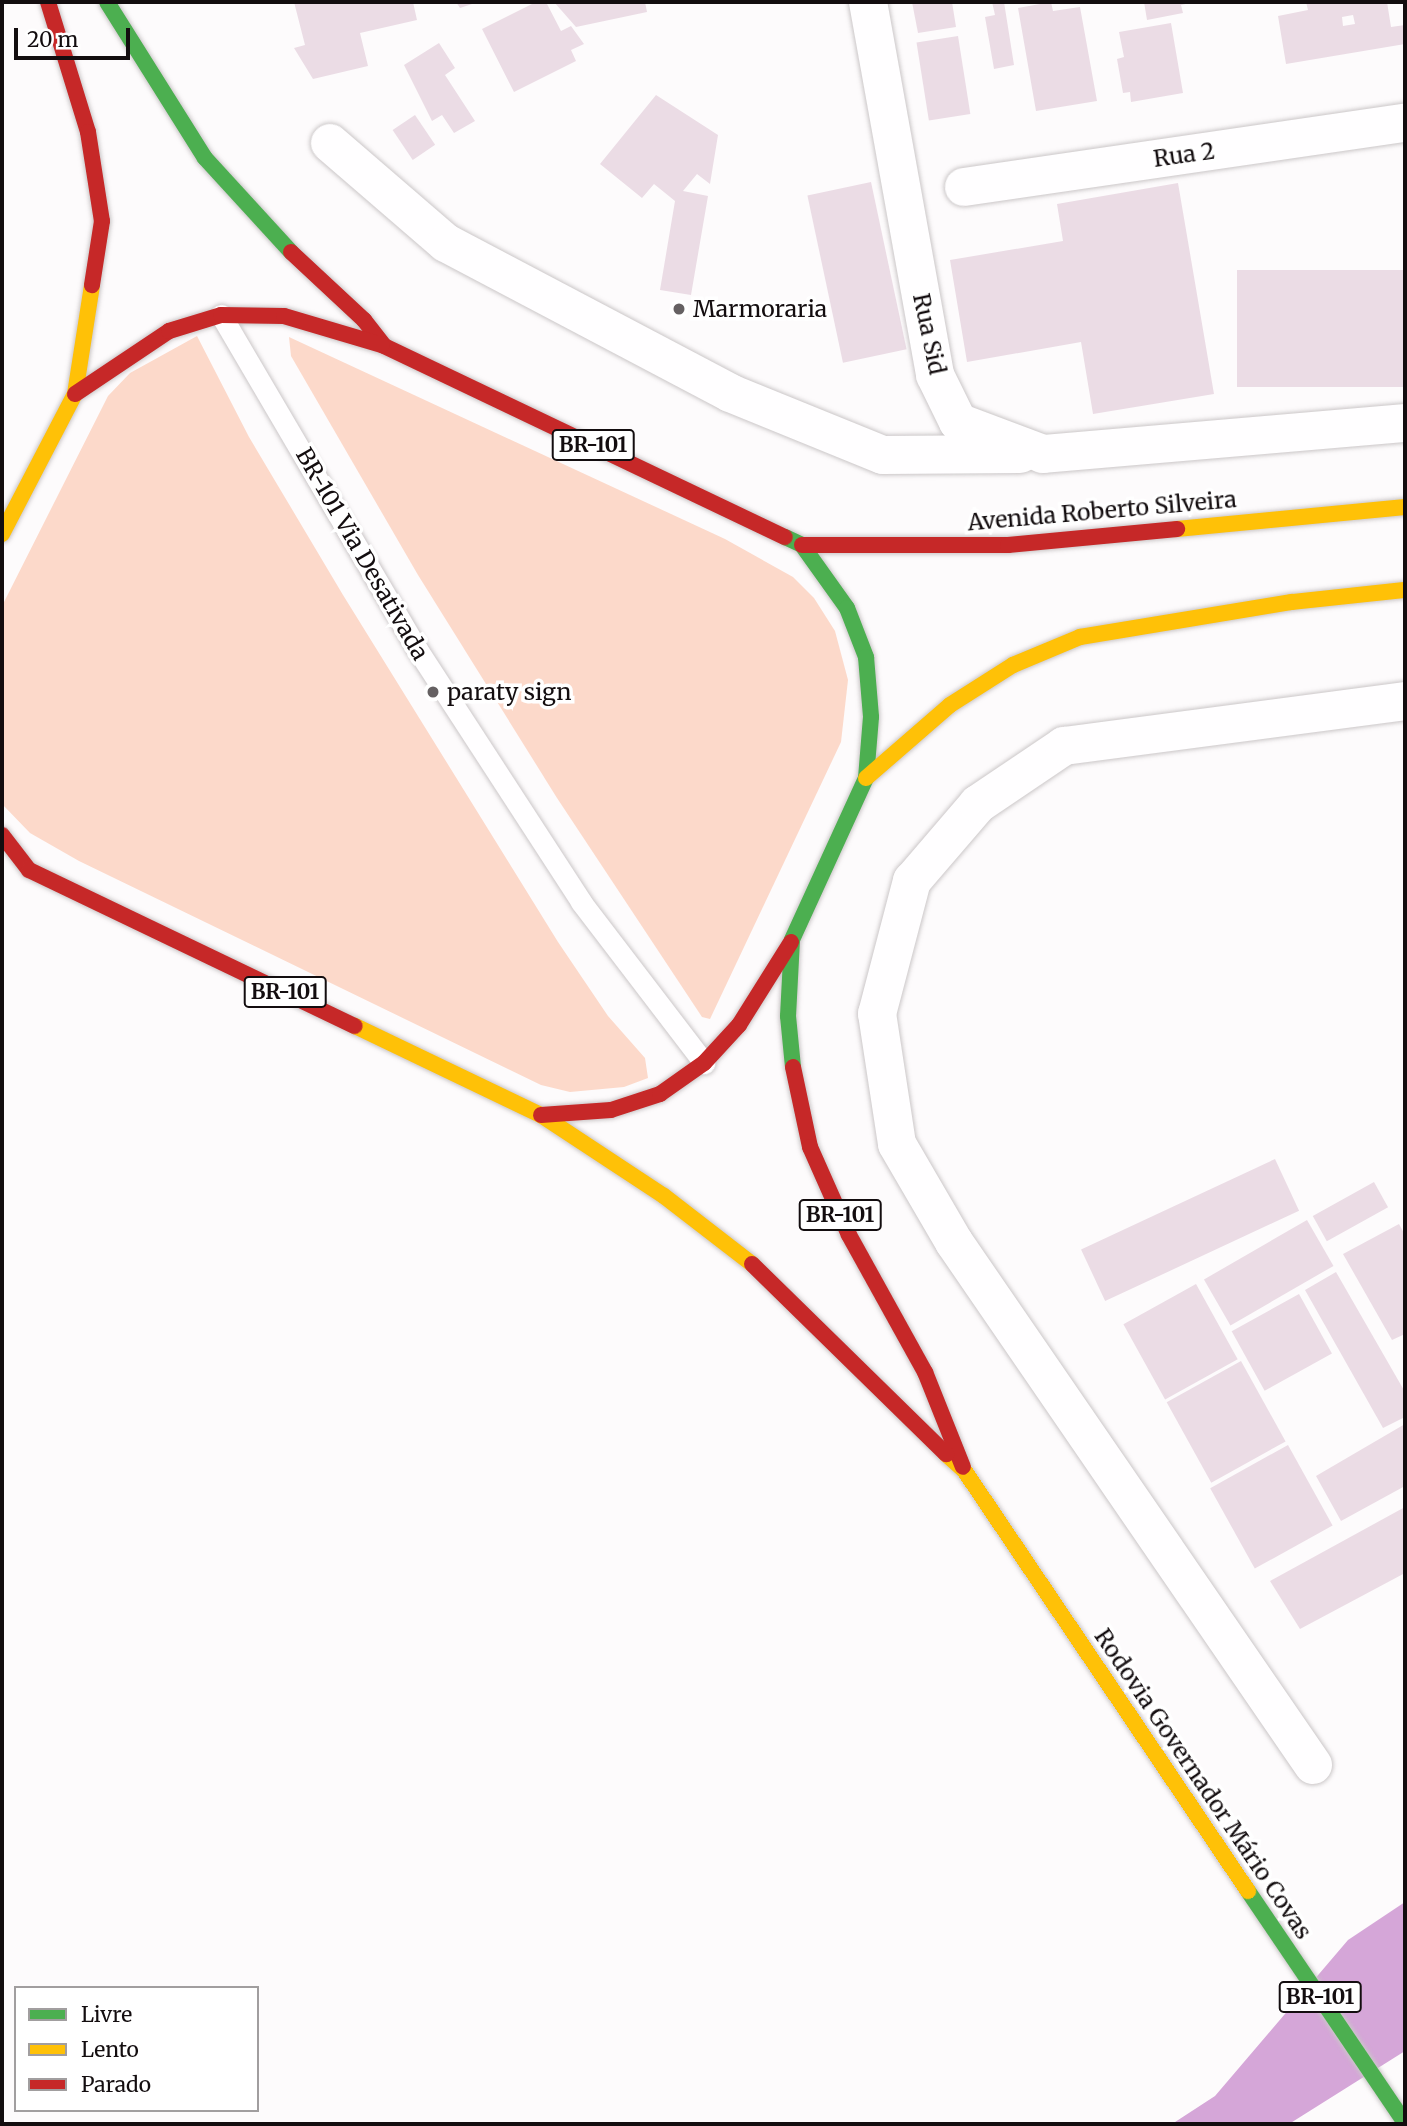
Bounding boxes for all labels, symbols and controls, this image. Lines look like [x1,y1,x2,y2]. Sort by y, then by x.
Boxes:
scale bar [18,14,133,58]
text: 20 m [27,26,78,53]
street label: Rua 2 [1152,137,1216,173]
street label: Rua Sid [907,291,951,377]
place label: Marmoraria [693,295,827,323]
marker: Marmoraria [671,301,687,317]
road number: BR-101 [551,428,635,462]
street label: BR-101 Via Desativada [290,443,434,665]
street label: Avenida Roberto Silveira [966,485,1238,537]
place label: paraty sign [447,678,572,706]
marker: paraty sign [425,684,441,700]
road number: BR-101 [243,974,327,1010]
road number: BR-101 [798,1198,882,1232]
street label: Rodovia Governador Mário Covas [1089,1624,1317,1944]
road number: BR-101 [1278,1980,1362,2014]
legend [14,1986,259,2112]
text: Livre [81,2001,132,2028]
text: Lento [81,2036,139,2063]
text: Parado [81,2071,151,2098]

